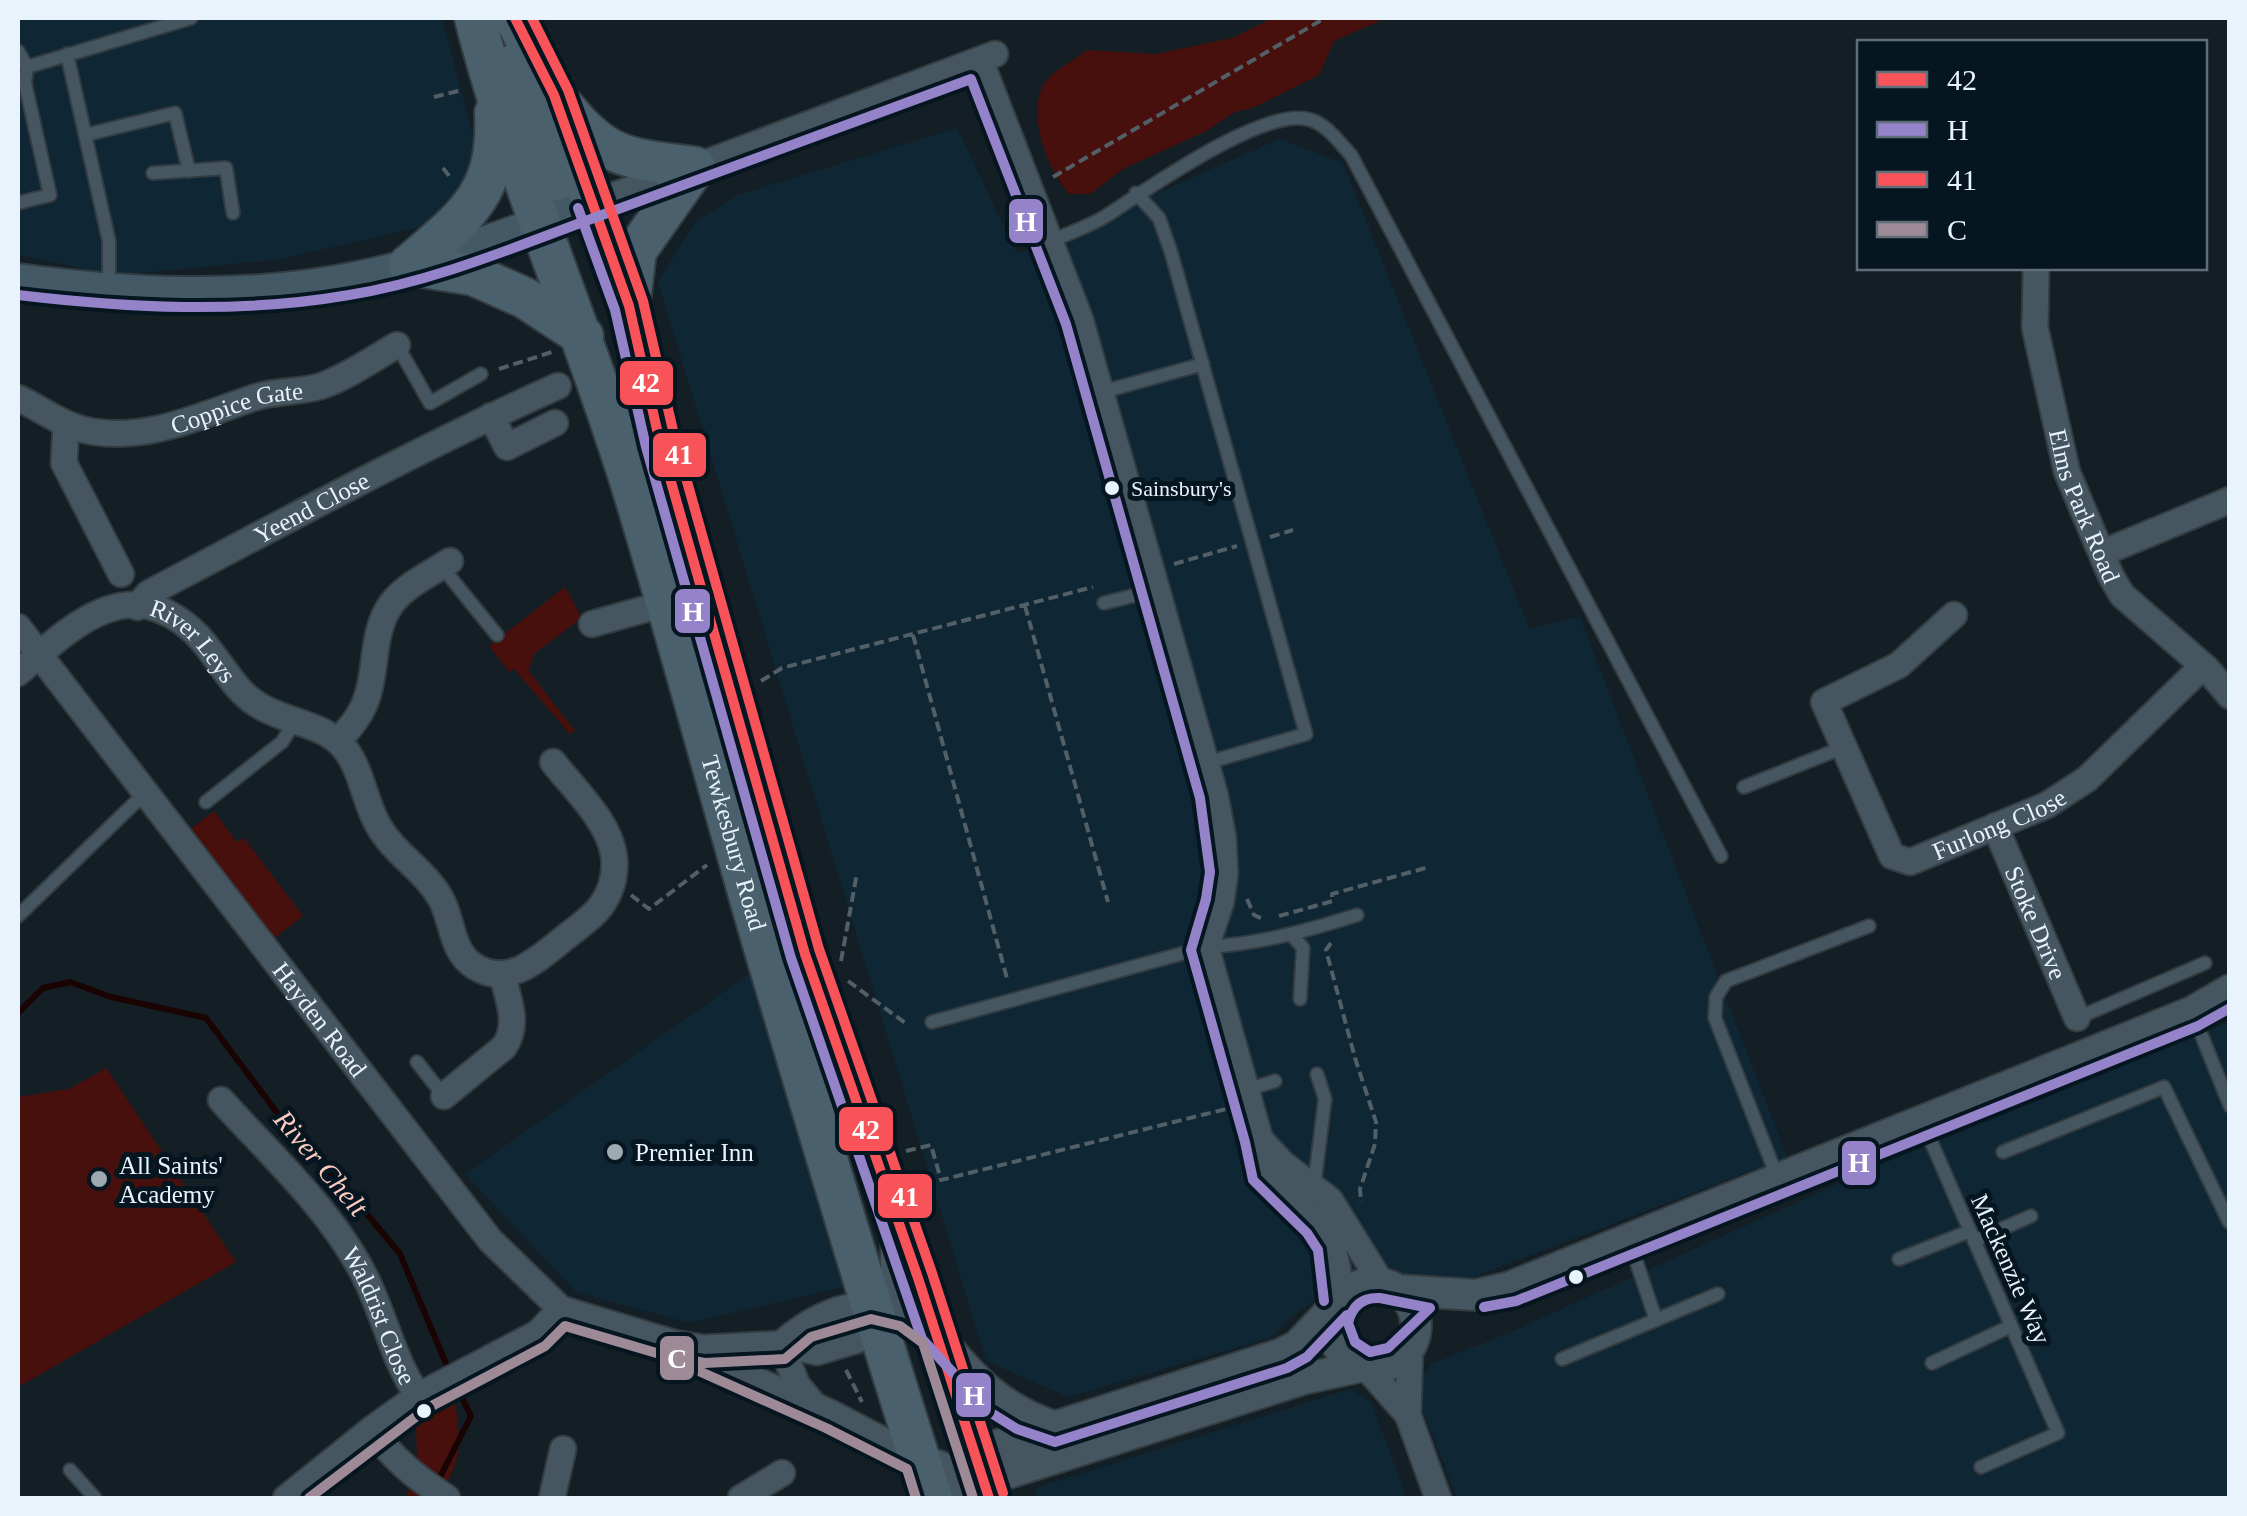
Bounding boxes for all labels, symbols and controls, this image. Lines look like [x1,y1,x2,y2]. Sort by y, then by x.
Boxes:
legend [1857,40,2207,270]
text: 42 [1947,63,1977,96]
text: H [1947,113,1969,146]
text: 41 [1947,163,1977,196]
line badge: H [1007,197,1045,245]
text: H [1015,206,1037,237]
text: C [1947,213,1967,246]
line badge: 42 [618,359,675,407]
text: 42 [632,367,660,398]
street label: Coppice Gate [167,377,304,439]
street label: Elms Park Road [2044,426,2126,587]
line badge: 41 [651,431,708,479]
text: 41 [665,439,693,470]
street label: Yeend Close [249,466,373,549]
place label: Sainsbury's [1131,476,1232,501]
marker: Sainsbury's [1102,478,1122,498]
line badge: H [673,587,712,635]
street label: River Leys [147,594,242,687]
text: H [682,596,704,627]
street label: Tewkesbury Road [697,752,772,934]
street label: Furlong Close [1928,783,2071,865]
street label: Stoke Drive [2000,862,2072,983]
street label: Hayden Road [268,957,373,1082]
water label: River Chelt [267,1103,375,1223]
line badge: 42 [837,1105,895,1153]
text: 42 [852,1114,880,1145]
place label: Premier Inn [635,1139,754,1166]
line badge: H [1840,1139,1878,1187]
marker: Premier Inn [604,1141,626,1163]
text: H [1848,1147,1870,1178]
place label: All Saints' Academy [119,1152,223,1208]
marker: All Saints' Academy [88,1168,110,1190]
line badge: 41 [876,1172,934,1220]
text: 41 [891,1181,919,1212]
street label: Mackenzie Way [1966,1190,2056,1348]
street label: Waldrist Close [337,1242,422,1389]
unlabelled marker [1566,1267,1586,1287]
line badge: C [658,1334,696,1382]
text: C [667,1343,687,1374]
line badge: H [954,1371,993,1419]
text: H [963,1380,985,1411]
unlabelled marker [414,1401,434,1421]

